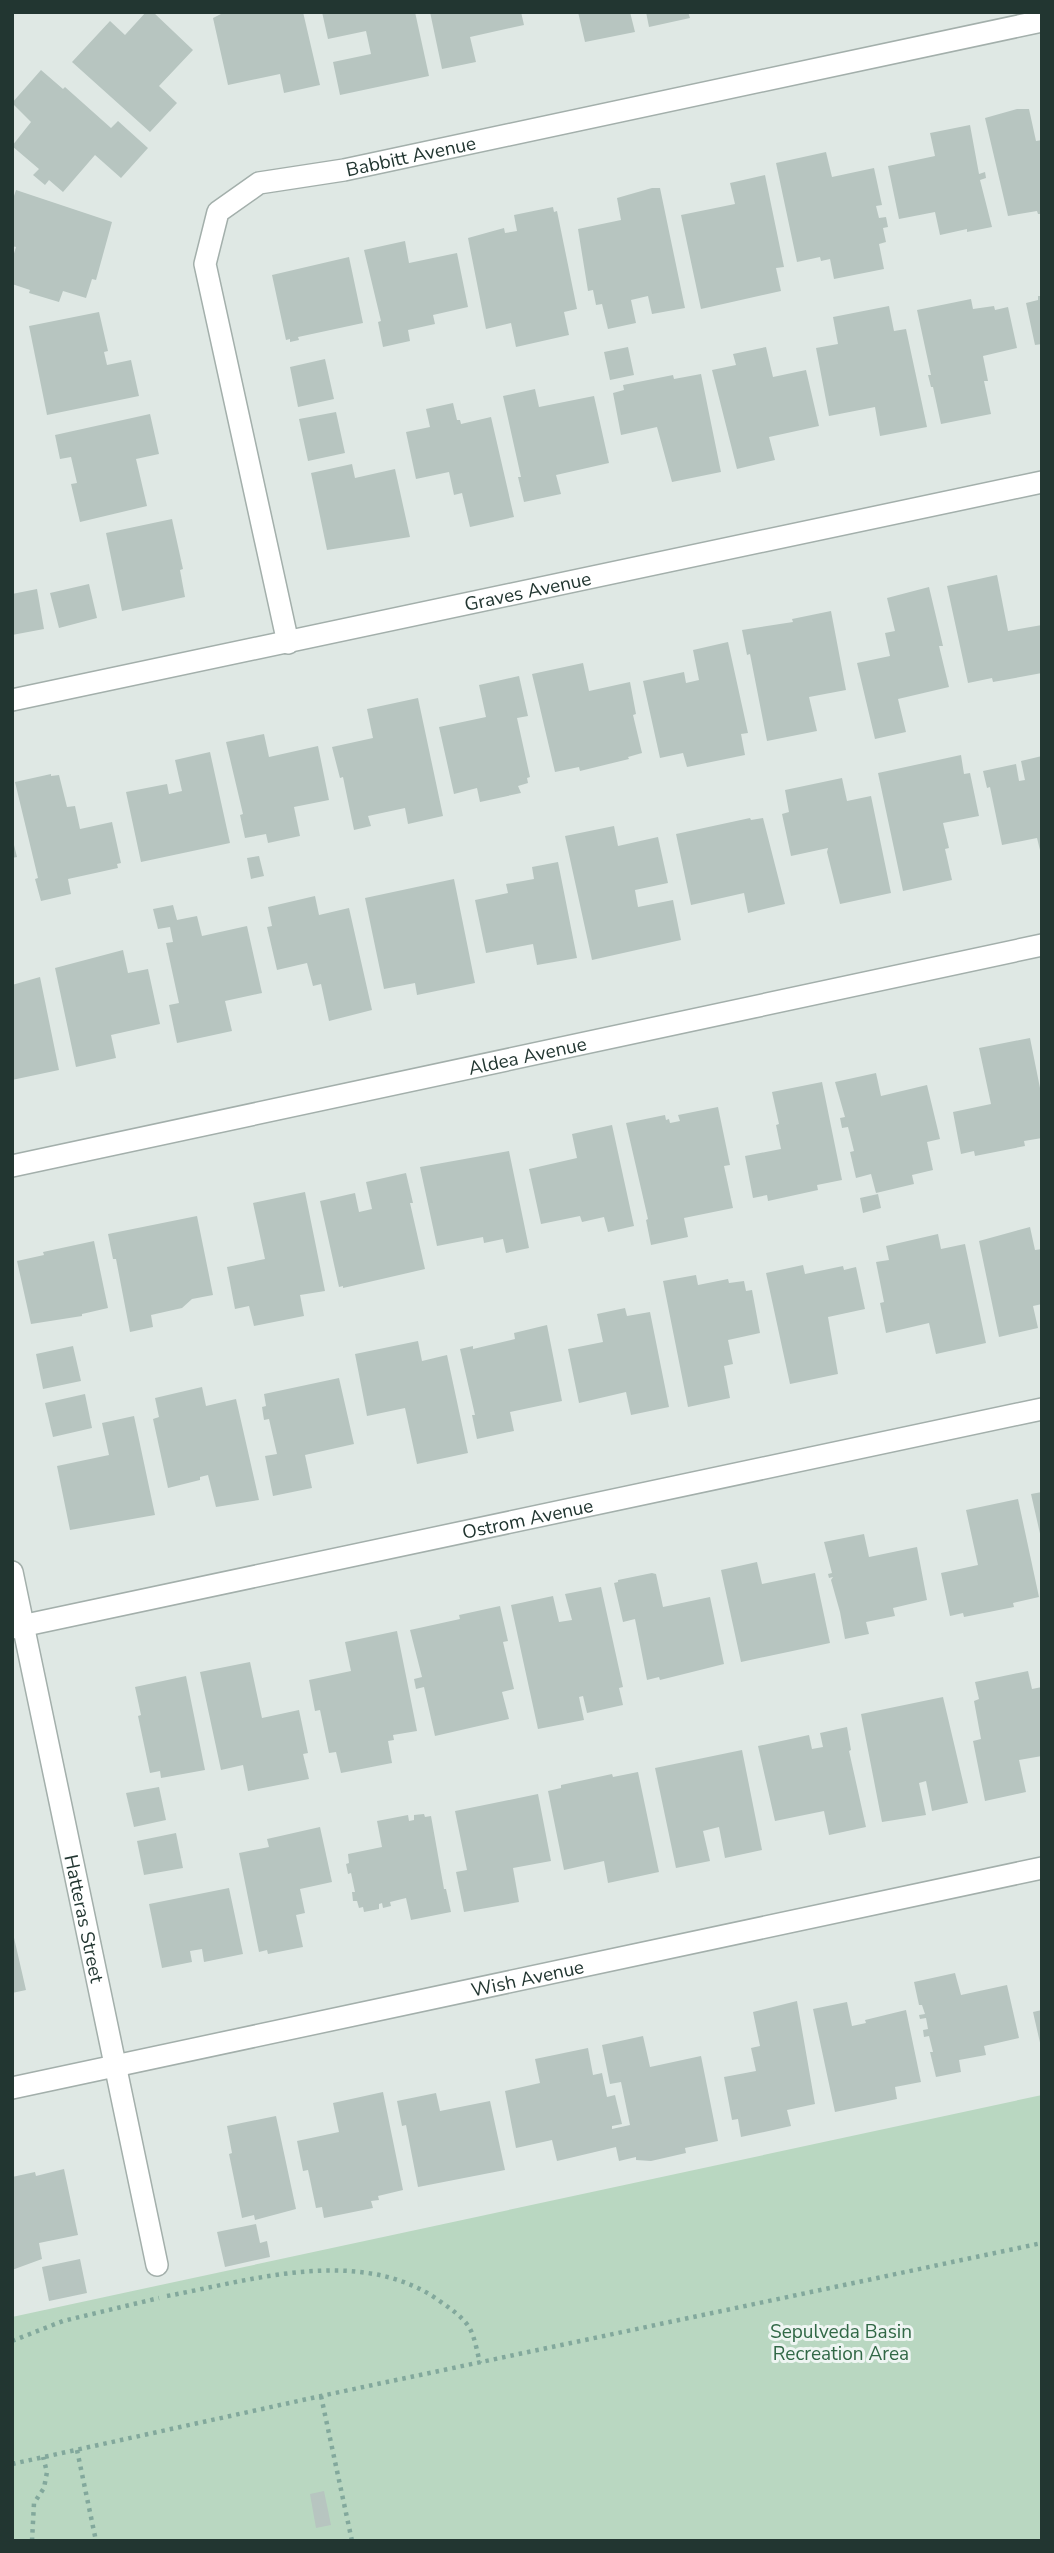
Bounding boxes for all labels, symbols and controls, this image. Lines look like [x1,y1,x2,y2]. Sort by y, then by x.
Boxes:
street label: Babbitt Avenue [344,130,478,183]
street label: Graves Avenue [462,566,594,618]
street label: Aldea Avenue [466,1031,589,1082]
street label: Ostrom Avenue [460,1493,596,1546]
street label: Hatteras Street [57,1852,110,1985]
street label: Wish Avenue [469,1954,586,2004]
park label: Sepulveda Basin Recreation Area [770,2319,912,2367]

